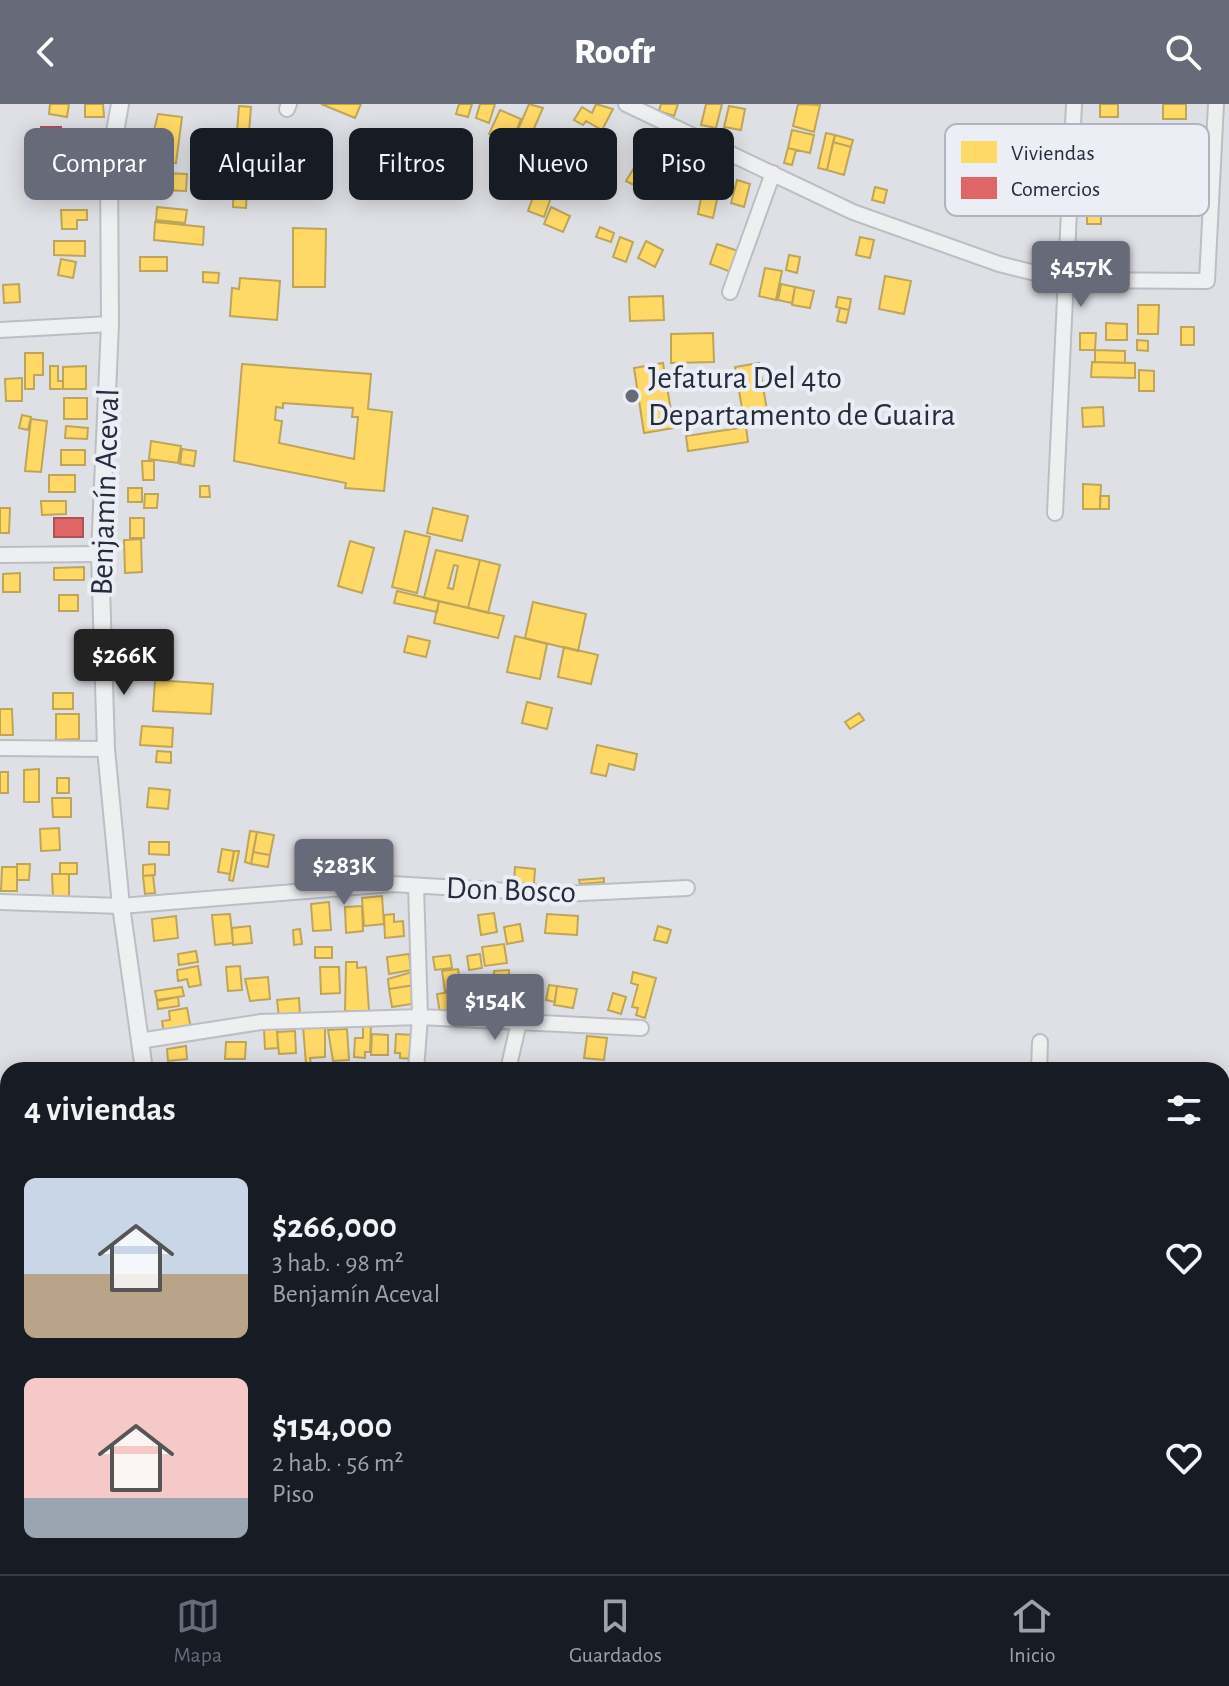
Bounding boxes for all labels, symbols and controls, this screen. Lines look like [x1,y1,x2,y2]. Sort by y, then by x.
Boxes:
icon: back [24,30,68,74]
icon: search [1161,30,1205,74]
text: Roofr [574,34,655,70]
legend [945,124,1209,216]
chip: Comprar [24,128,174,200]
chip: Alquilar [190,128,333,200]
chip: Filtros [349,128,473,200]
chip: Nuevo [489,128,617,200]
chip: Piso [633,128,734,200]
text: Viviendas [1011,142,1095,164]
text: Comercios [1011,178,1100,200]
pin: $457K [1025,241,1137,309]
text: $457K [1050,254,1112,280]
place label: Jefatura Del 4to Departamento de Guaira [648,362,956,431]
marker: Jefatura Del 4to Departamento de Guaira [623,387,641,405]
street label: Benjamín Aceval [85,388,125,596]
pin: $266K [68,629,180,697]
text: $266K [92,642,156,668]
pin: $283K [288,839,400,907]
text: $283K [312,852,376,878]
street label: Don Bosco [445,872,577,908]
pin: $154K [439,974,551,1042]
text: $154K [465,987,525,1013]
icon: filters [1162,1088,1206,1132]
text: 4 viviendas [24,1093,176,1127]
icon: home [88,1210,184,1306]
text: $266,000 [272,1210,397,1244]
icon: heart [1162,1236,1206,1280]
text: 3 hab. · 98 m² [272,1250,404,1276]
text: Benjamín Aceval [272,1281,440,1307]
icon: home [88,1410,184,1506]
text: $154,000 [272,1410,392,1444]
icon: heart [1162,1436,1206,1480]
text: 2 hab. · 56 m² [272,1450,404,1476]
text: Piso [272,1481,314,1507]
tab: Mapa [173,1594,222,1668]
tab: Guardados [569,1594,662,1668]
tab: Inicio [1009,1594,1056,1668]

